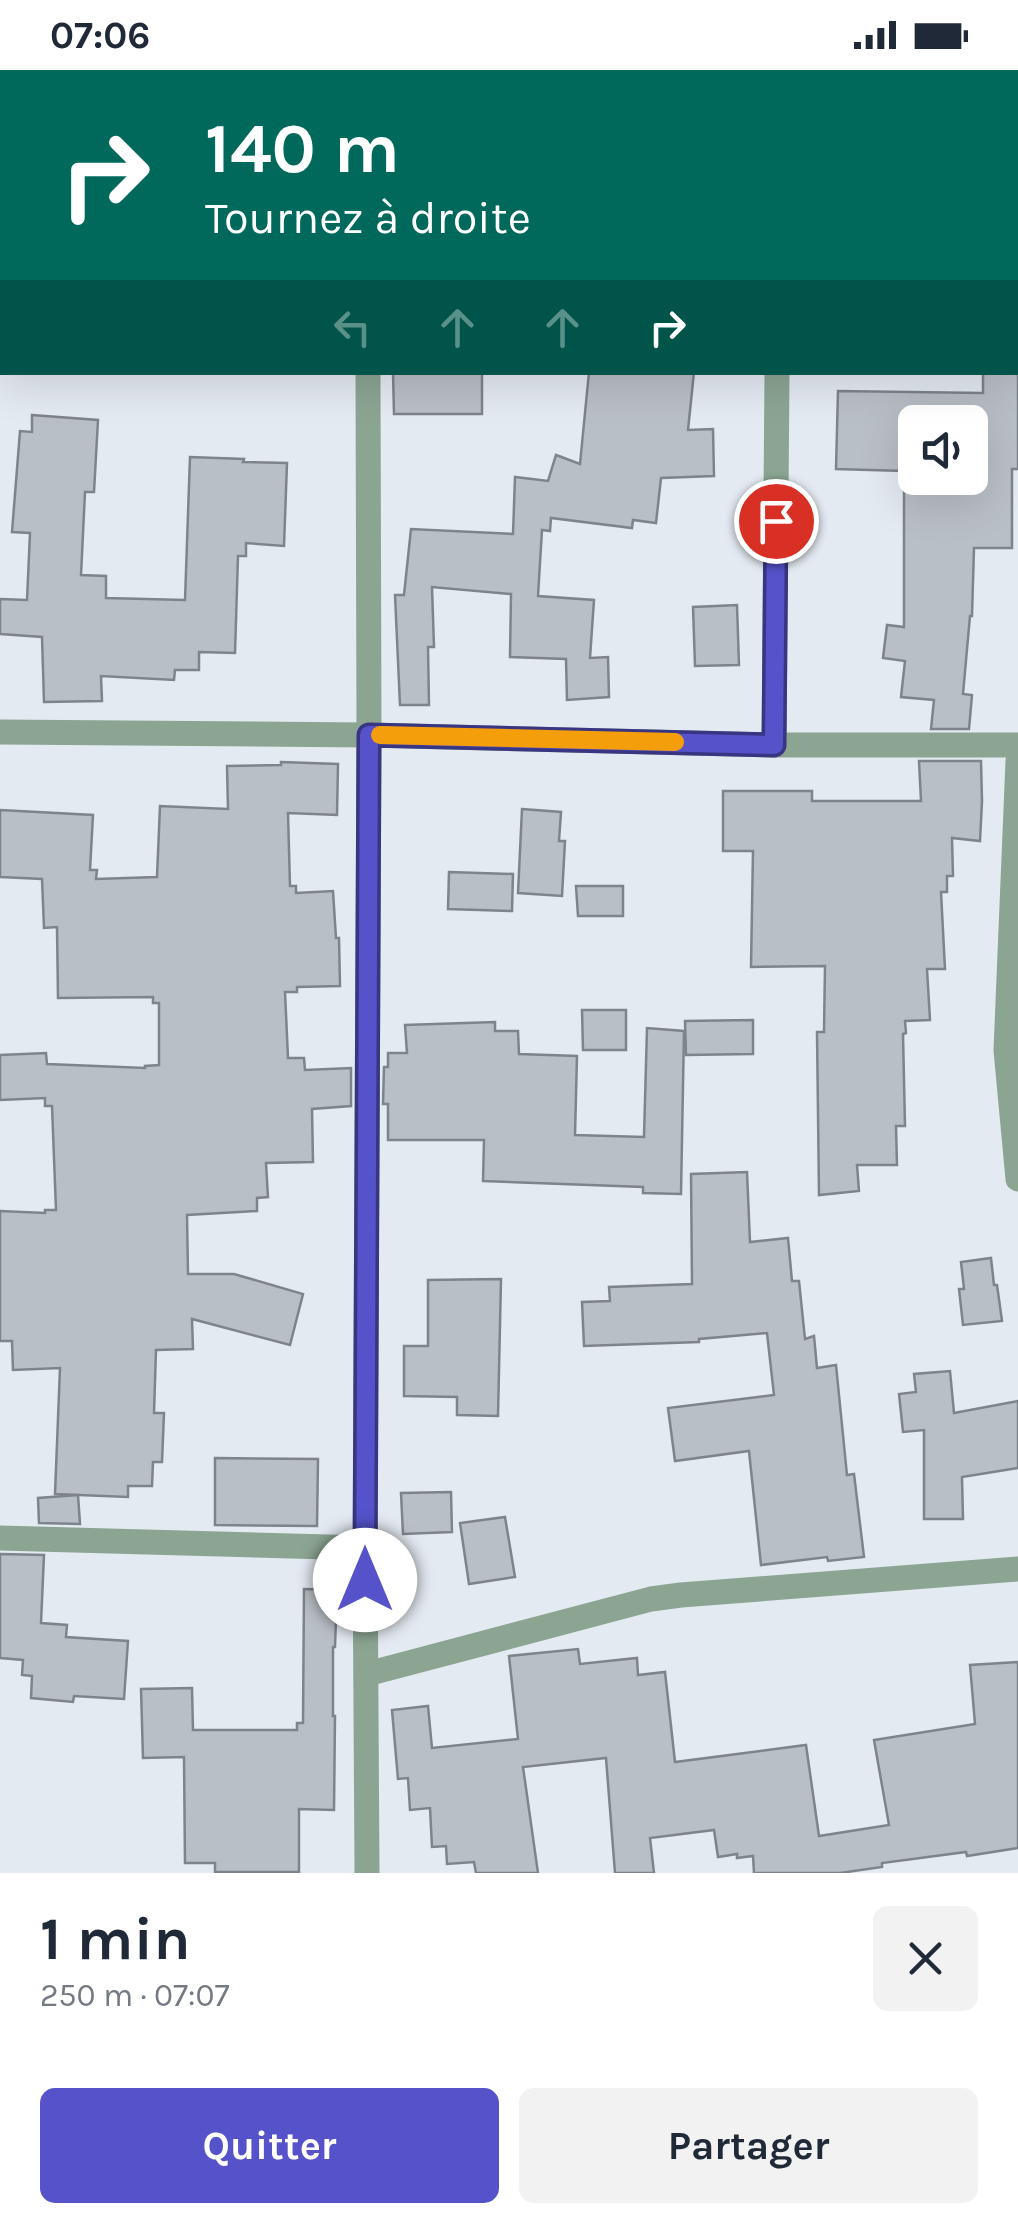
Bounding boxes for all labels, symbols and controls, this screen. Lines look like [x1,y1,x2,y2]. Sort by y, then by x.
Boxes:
text: 07:06 [50,13,150,58]
text: 140 m [205,108,400,190]
icon: right [40,110,170,240]
text: Tournez à droite [205,192,531,244]
icon: left [325,300,380,355]
icon: ahead [430,300,485,355]
icon: ahead [535,300,590,355]
icon: right [640,300,695,355]
map controls [898,405,988,495]
button: sound [898,405,988,495]
pin [734,479,819,564]
icon: arrive [749,494,804,549]
position arrow [313,1528,417,1632]
text: 1 min [40,1904,191,1974]
button: close [873,1906,978,2011]
text: 250 m · 07:07 [40,1977,229,2014]
button: Quitter [40,2088,499,2203]
button: Partager [519,2088,978,2203]

